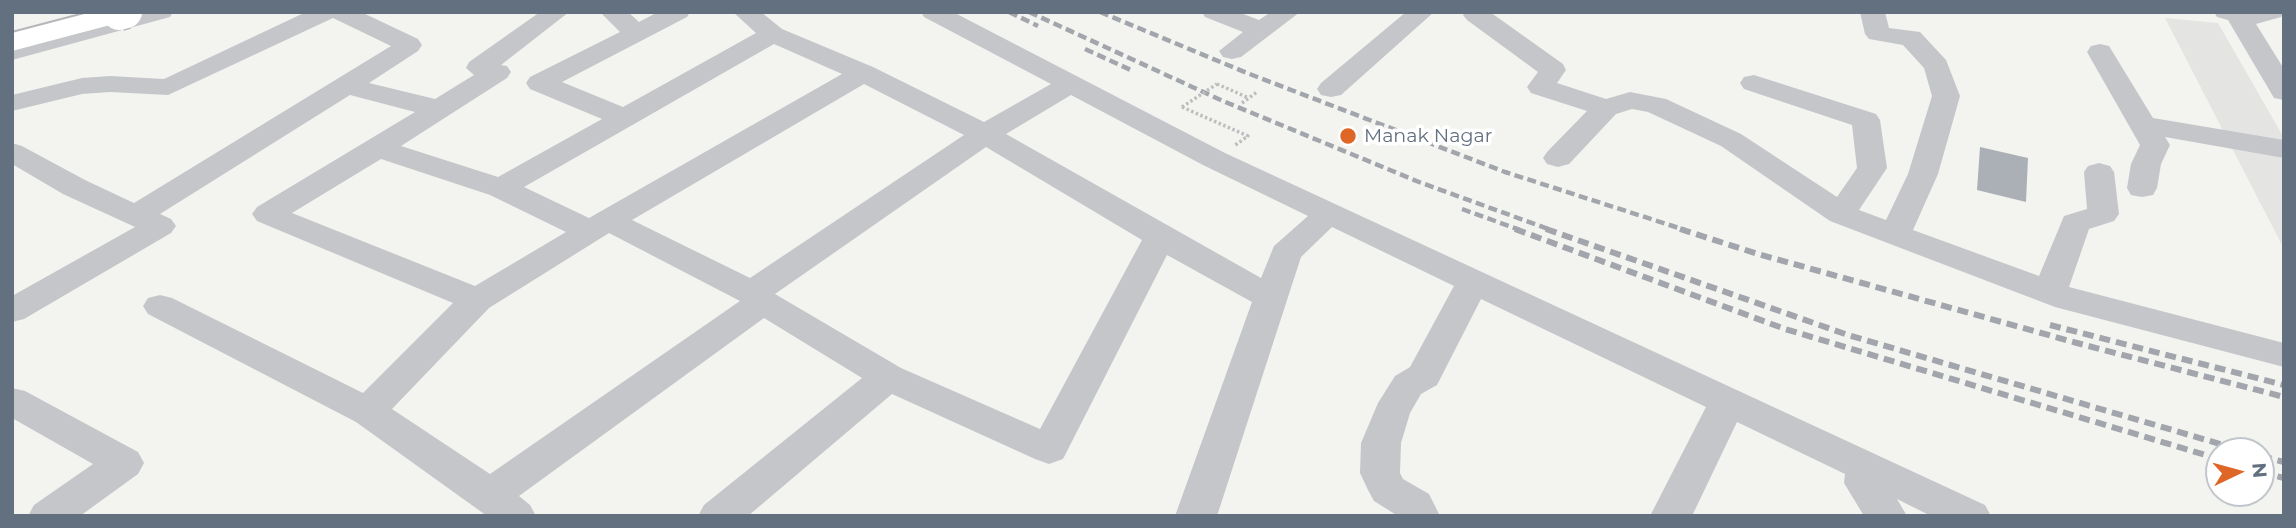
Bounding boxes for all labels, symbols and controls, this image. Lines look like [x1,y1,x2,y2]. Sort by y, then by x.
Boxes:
place label: Manak Nagar [1364,125,1492,147]
marker: Manak Nagar [1338,126,1358,146]
north arrow [2205,437,2275,507]
text: N [2247,462,2272,479]

